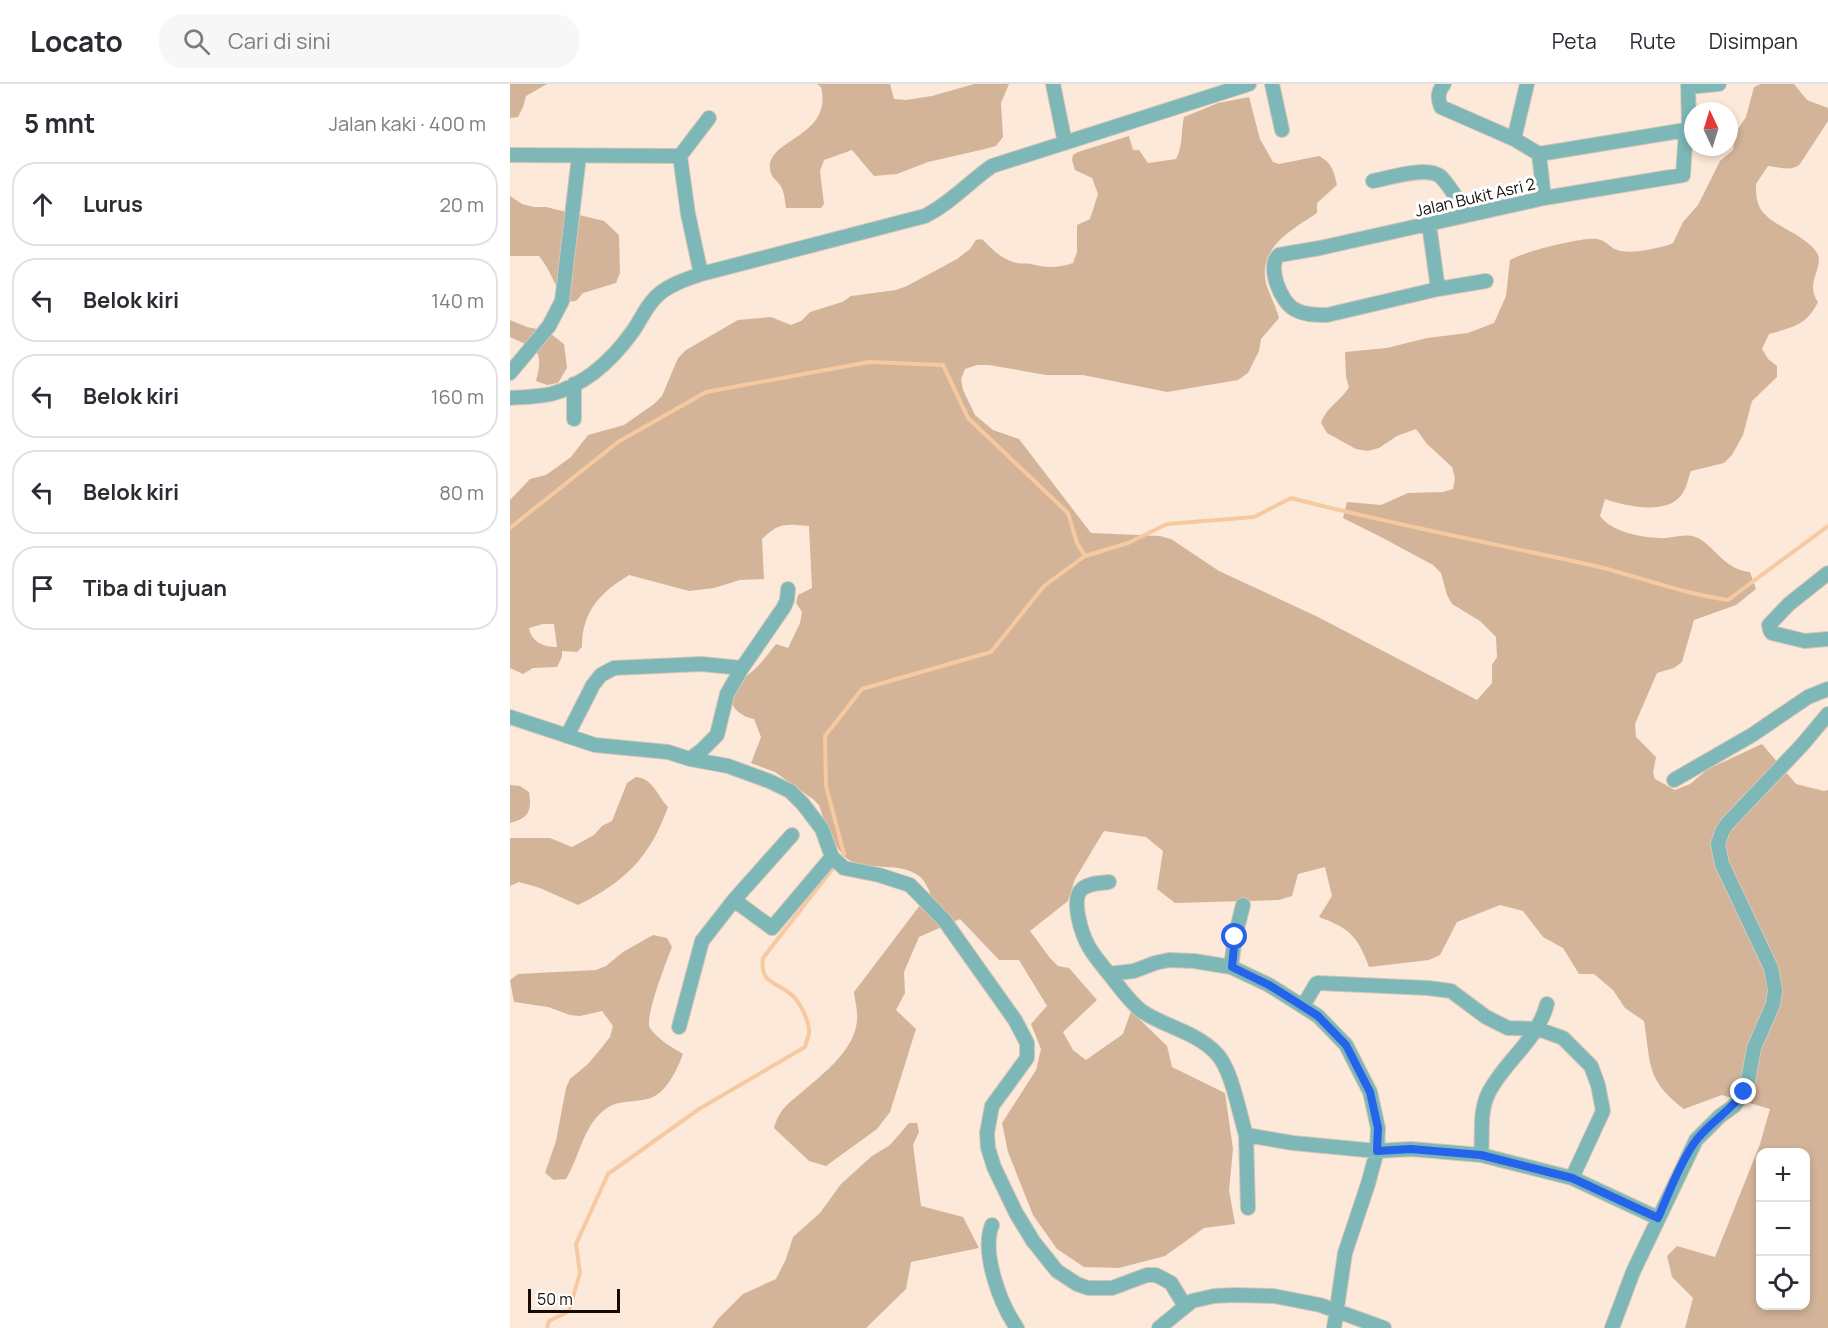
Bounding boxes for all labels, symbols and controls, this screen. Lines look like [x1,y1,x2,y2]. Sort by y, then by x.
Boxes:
search box [159,14,579,68]
text: Locato [30,22,123,60]
icon: search [180,25,213,58]
text: Cari di sini [228,26,331,56]
text: Peta [1552,27,1597,55]
text: Rute [1630,27,1676,55]
text: Disimpan [1709,27,1798,55]
north arrow [1684,102,1738,156]
text: 5 mnt [24,105,95,141]
text: Jalan kaki · 400 m [329,110,486,137]
street label: Jalan Bukit Asri 2 [1413,172,1537,222]
icon: ahead [26,188,59,221]
text: Lurus [83,189,143,219]
text: 20 m [439,191,484,218]
icon: left [26,284,59,317]
text: Belok kiri [83,285,179,315]
text: 140 m [431,287,484,314]
icon: left [26,380,59,413]
text: Belok kiri [83,381,179,411]
text: 160 m [431,383,484,410]
icon: left [26,476,59,509]
text: Belok kiri [83,477,179,507]
text: 80 m [439,479,484,506]
icon: arrive [26,572,59,605]
text: Tiba di tujuan [83,573,227,603]
route start [1221,923,1247,949]
route end [1730,1078,1756,1104]
map controls [1756,1148,1810,1310]
button: + [1756,1148,1810,1202]
button: − [1756,1202,1810,1256]
button: locate [1756,1256,1810,1310]
scale bar [528,1286,620,1314]
text: 50 m [537,1288,573,1310]

